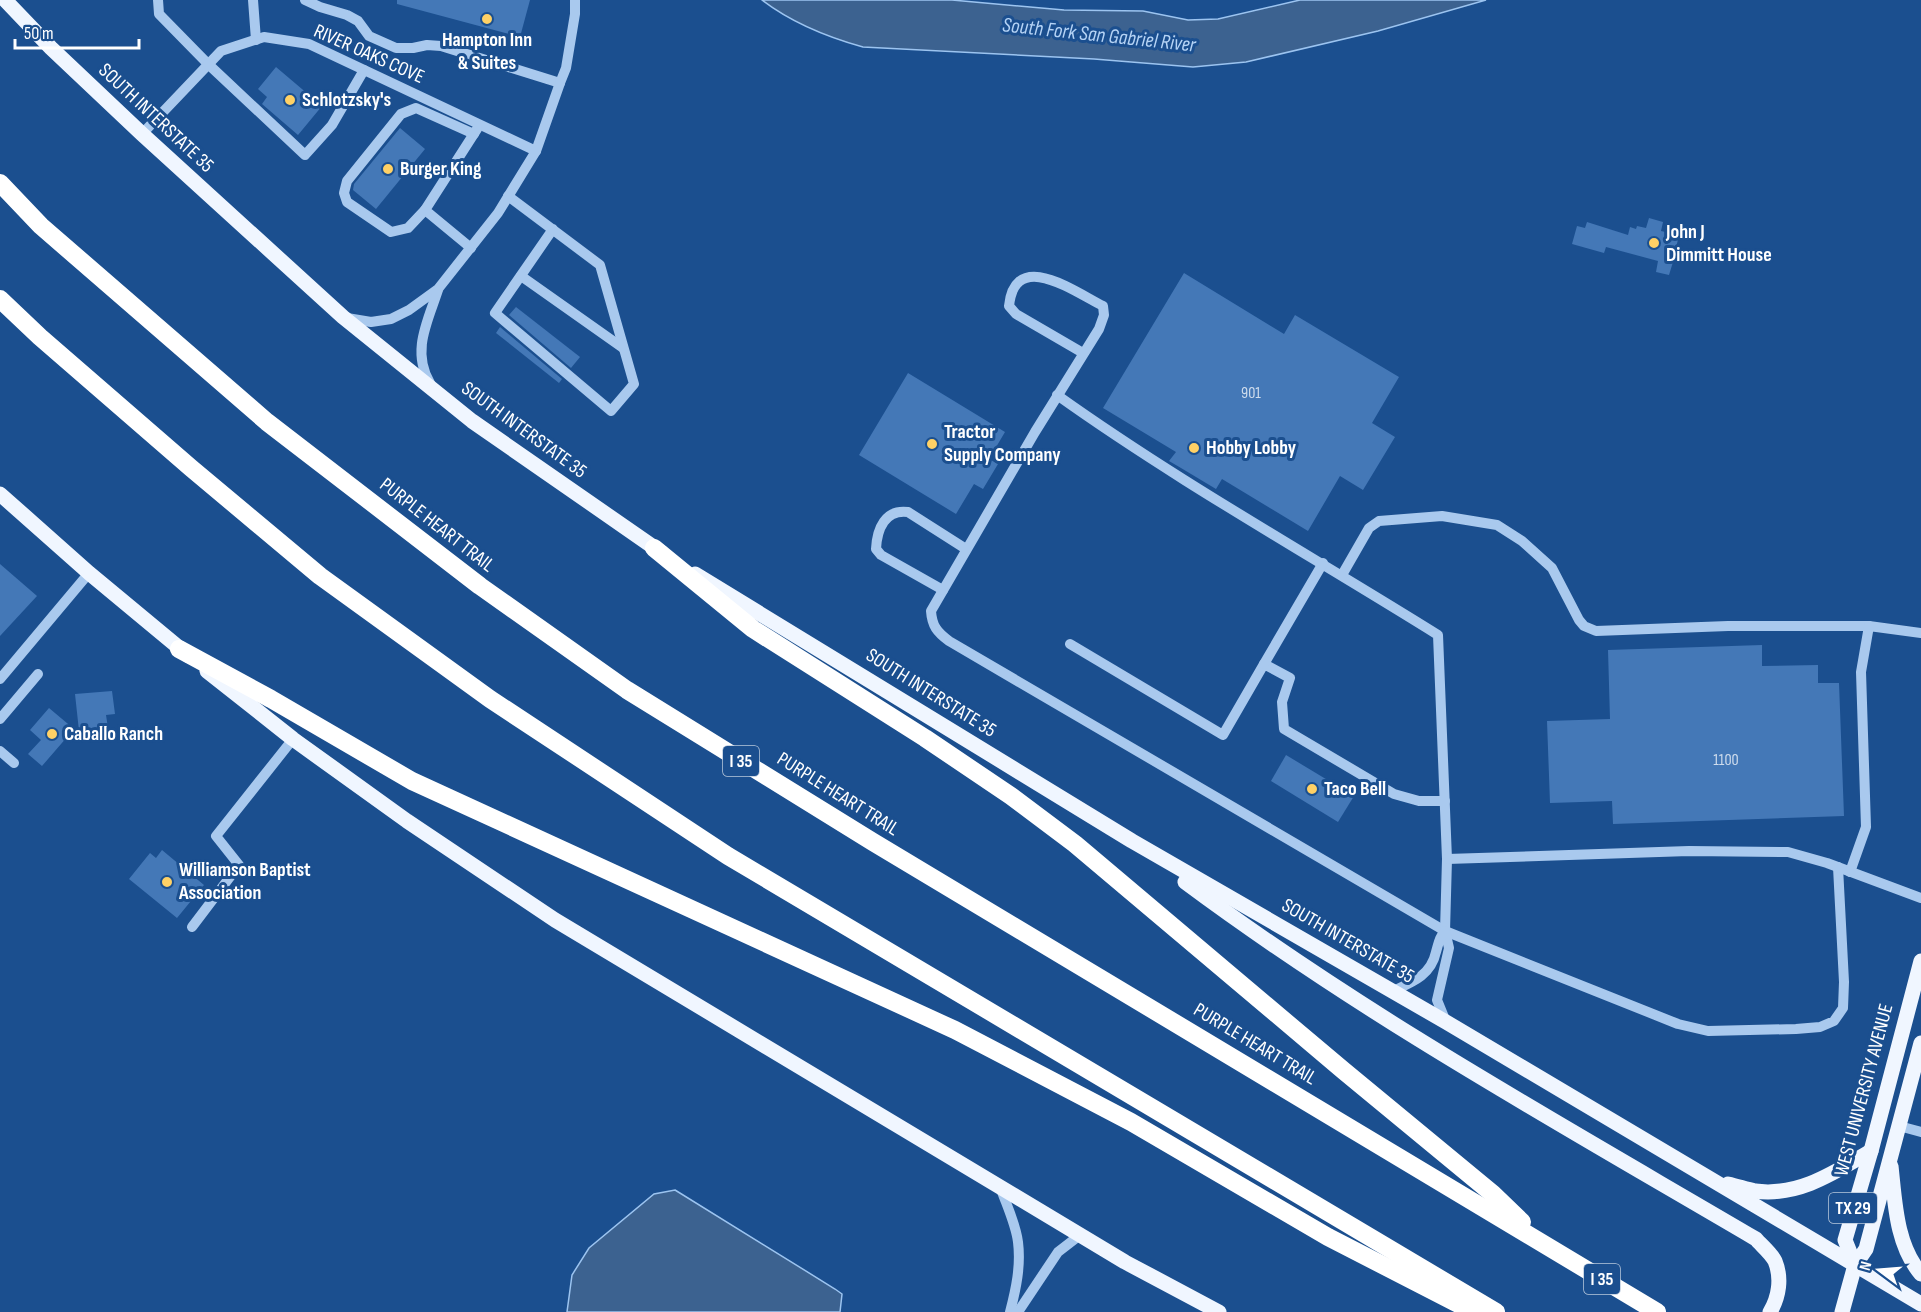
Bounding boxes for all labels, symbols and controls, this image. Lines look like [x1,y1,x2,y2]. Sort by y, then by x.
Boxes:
scale bar [15,12,140,50]
marker: Hampton Inn & Suites [480,12,494,26]
water label: South Fork San Gabriel River [1001,12,1198,58]
street label: RIVER OAKS COVE [310,19,428,89]
text: 50 m [24,23,54,44]
place label: Hampton Inn & Suites [442,28,532,75]
street label: SOUTH INTERSTATE 35 [93,58,219,178]
place label: Schlotzsky's [302,88,392,112]
marker: Schlotzsky's [283,93,297,107]
place label: Burger King [400,157,482,181]
marker: Burger King [381,162,395,176]
place label: John J Dimmitt House [1665,220,1772,267]
marker: John J Dimmitt House [1647,236,1661,250]
street label: SOUTH INTERSTATE 35 [457,377,591,483]
house number: 901 [1241,384,1261,403]
place label: Tractor Supply Company [944,420,1061,467]
place label: Hobby Lobby [1206,436,1297,460]
marker: Tractor Supply Company [925,437,939,451]
marker: Hobby Lobby [1187,441,1201,455]
street label: PURPLE HEART TRAIL [375,473,500,578]
street label: SOUTH INTERSTATE 35 [861,643,1001,743]
place label: Caballo Ranch [64,722,163,746]
marker: Caballo Ranch [45,727,59,741]
road number: I 35 [723,746,759,776]
street label: PURPLE HEART TRAIL [773,747,904,841]
house number: 1100 [1713,751,1739,770]
place label: Taco Bell [1324,777,1386,801]
marker: Taco Bell [1305,782,1319,796]
place label: Williamson Baptist Association [178,858,311,905]
marker: Williamson Baptist Association [160,875,174,889]
street label: SOUTH INTERSTATE 35 [1277,893,1419,989]
street label: PURPLE HEART TRAIL [1189,998,1321,1090]
street label: WEST UNIVERSITY AVENUE [1829,1001,1899,1179]
road number: TX 29 [1829,1193,1877,1223]
north arrow [1849,1240,1909,1300]
text: N [1856,1260,1876,1273]
road number: I 35 [1584,1264,1620,1294]

